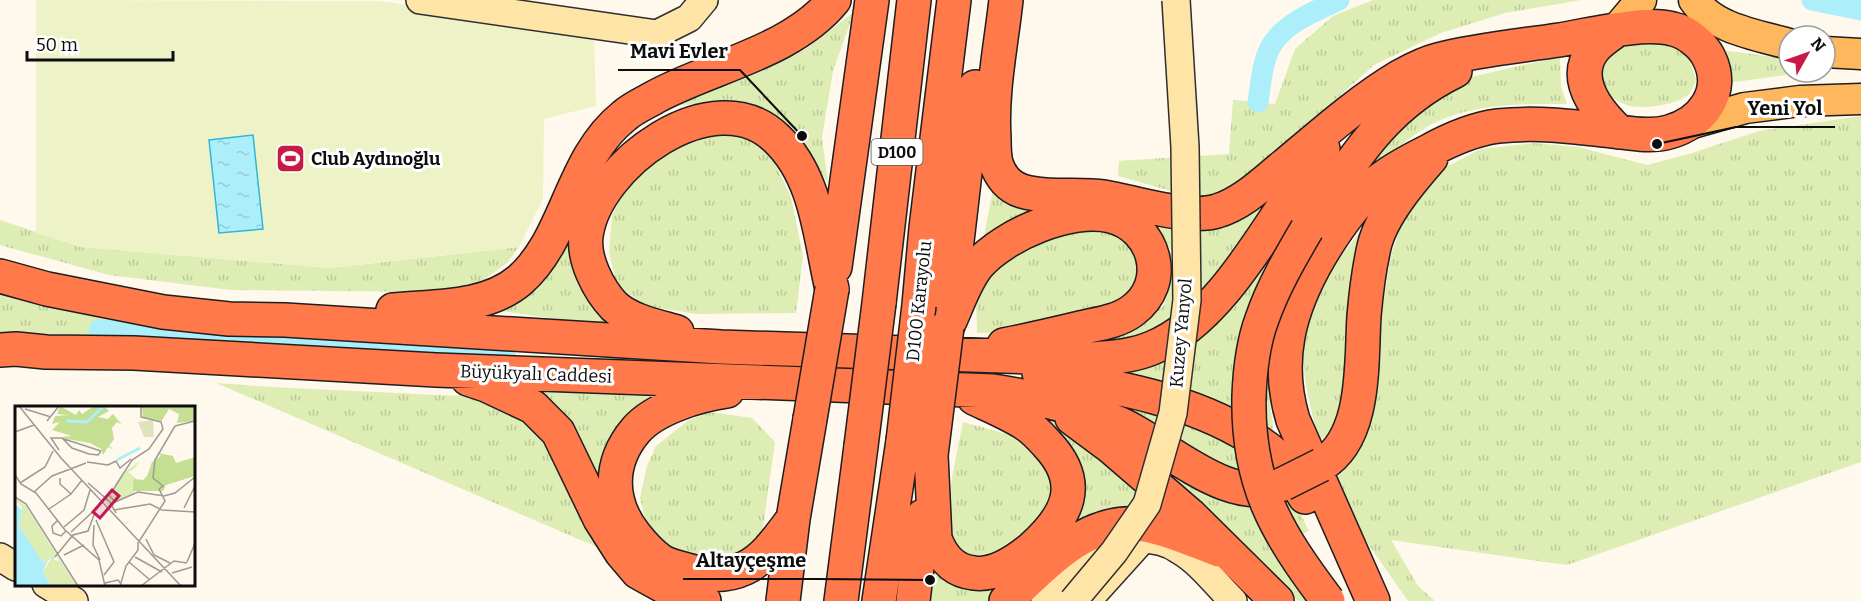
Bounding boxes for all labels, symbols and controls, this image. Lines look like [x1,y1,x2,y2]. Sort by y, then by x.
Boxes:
scale bar [27,24,172,62]
north arrow [1777,24,1837,84]
callout: Mavi Evler [618,32,740,70]
text: 50 m [36,34,78,56]
text: N [1807,34,1829,56]
text: Mavi Evler [630,39,728,63]
callout: Yeni Yol [1736,89,1835,127]
text: Yeni Yol [1747,96,1823,120]
road number: D100 [872,139,922,165]
sports icon: Club Aydınoğlu [274,143,306,175]
place label: Club Aydınoğlu [311,148,441,170]
street label: D100 Karayolu [902,240,936,362]
street label: Kuzey Yanyol [1165,277,1197,389]
street label: Büyükyalı Caddesi [459,360,613,388]
inset map [15,406,195,586]
callout: Altayçeşme [683,541,818,579]
text: Altayçeşme [696,548,806,572]

